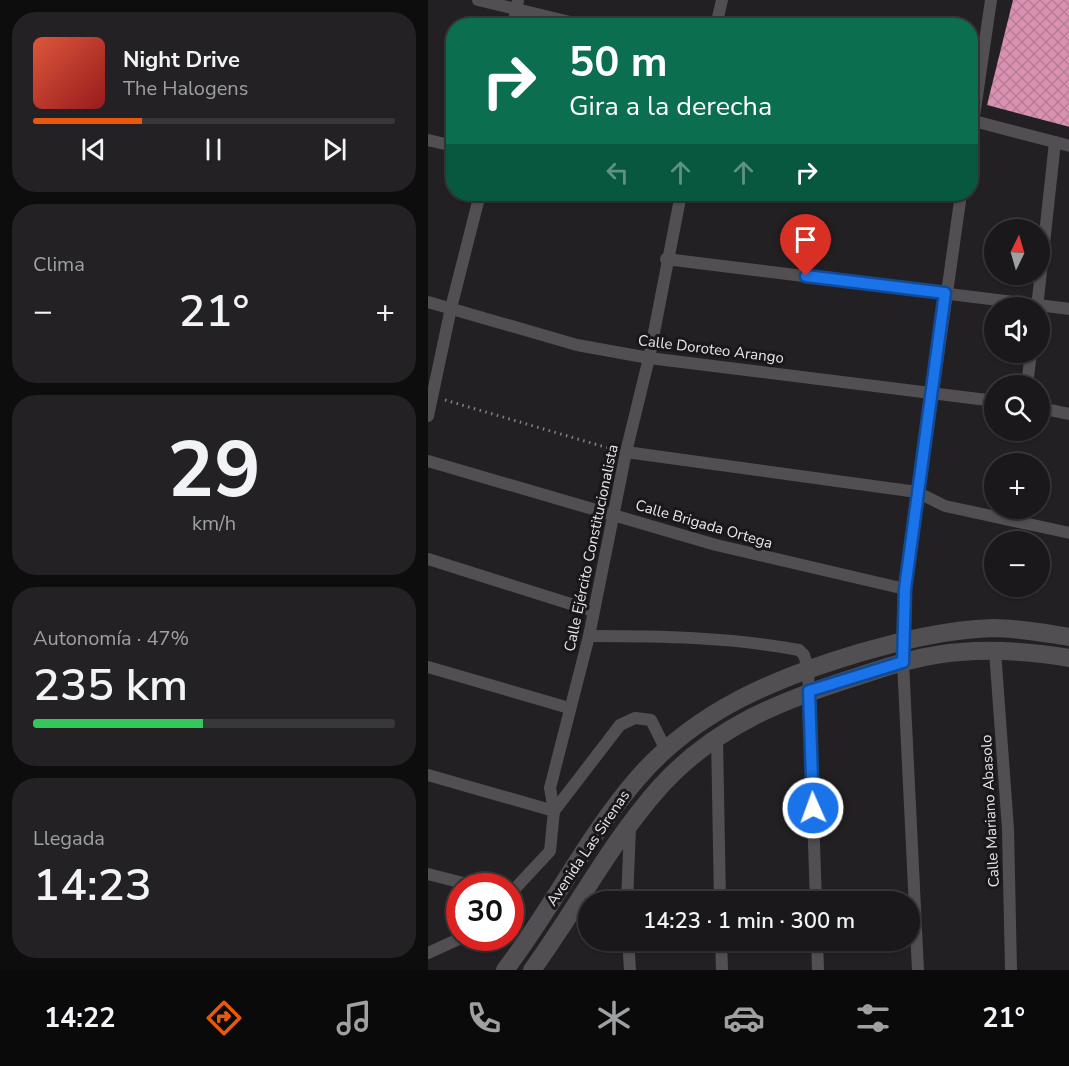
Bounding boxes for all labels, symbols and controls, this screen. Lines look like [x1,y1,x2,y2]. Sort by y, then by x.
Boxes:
text: 50 m [569,34,668,91]
icon: right [470,42,548,120]
text: Night Drive [123,45,240,75]
text: The Halogens [123,75,248,102]
text: Gira a la derecha [569,88,772,125]
icon: previous [77,133,110,166]
icon: pause [197,133,230,166]
icon: next [318,133,351,166]
icon: left [601,156,634,189]
icon: ahead [664,156,697,189]
icon: ahead [727,156,760,189]
icon: right [790,156,823,189]
pin [780,214,831,276]
north arrow [984,219,1050,285]
map controls [984,219,1050,597]
icon: arrive [789,223,822,256]
text: Clima [33,251,85,278]
text: 21° [179,281,249,342]
text: − [33,289,53,334]
text: + [375,289,395,334]
button: sound [984,297,1050,363]
street label: Calle Doroteo Arango [637,330,785,368]
button: search [984,375,1050,441]
text: 29 [167,417,261,524]
street label: Calle Ejército Constitucionalista [559,443,623,653]
button: + [984,453,1050,519]
street label: Calle Brigada Ortega [633,495,775,553]
text: km/h [192,510,236,537]
button: − [984,531,1050,597]
text: Autonomía · 47% [33,625,189,652]
text: 235 km [33,655,188,716]
street label: Calle Mariano Abasolo [976,734,1004,888]
position arrow [781,776,845,840]
street label: Avenida Las Sirenas [542,786,634,910]
text: Llegada [33,825,105,852]
text: 14:23 [33,855,152,916]
speed limit sign: 30 [446,873,524,951]
text: 14:23 · 1 min · 300 m [643,906,855,936]
icon: directions [203,997,245,1039]
icon: music [333,997,375,1039]
icon: phone [463,997,505,1039]
icon: climate [593,997,635,1039]
icon: car [723,997,765,1039]
icon: filters [852,997,894,1039]
text: 14:22 [44,1000,115,1037]
text: 21° [982,1000,1025,1037]

